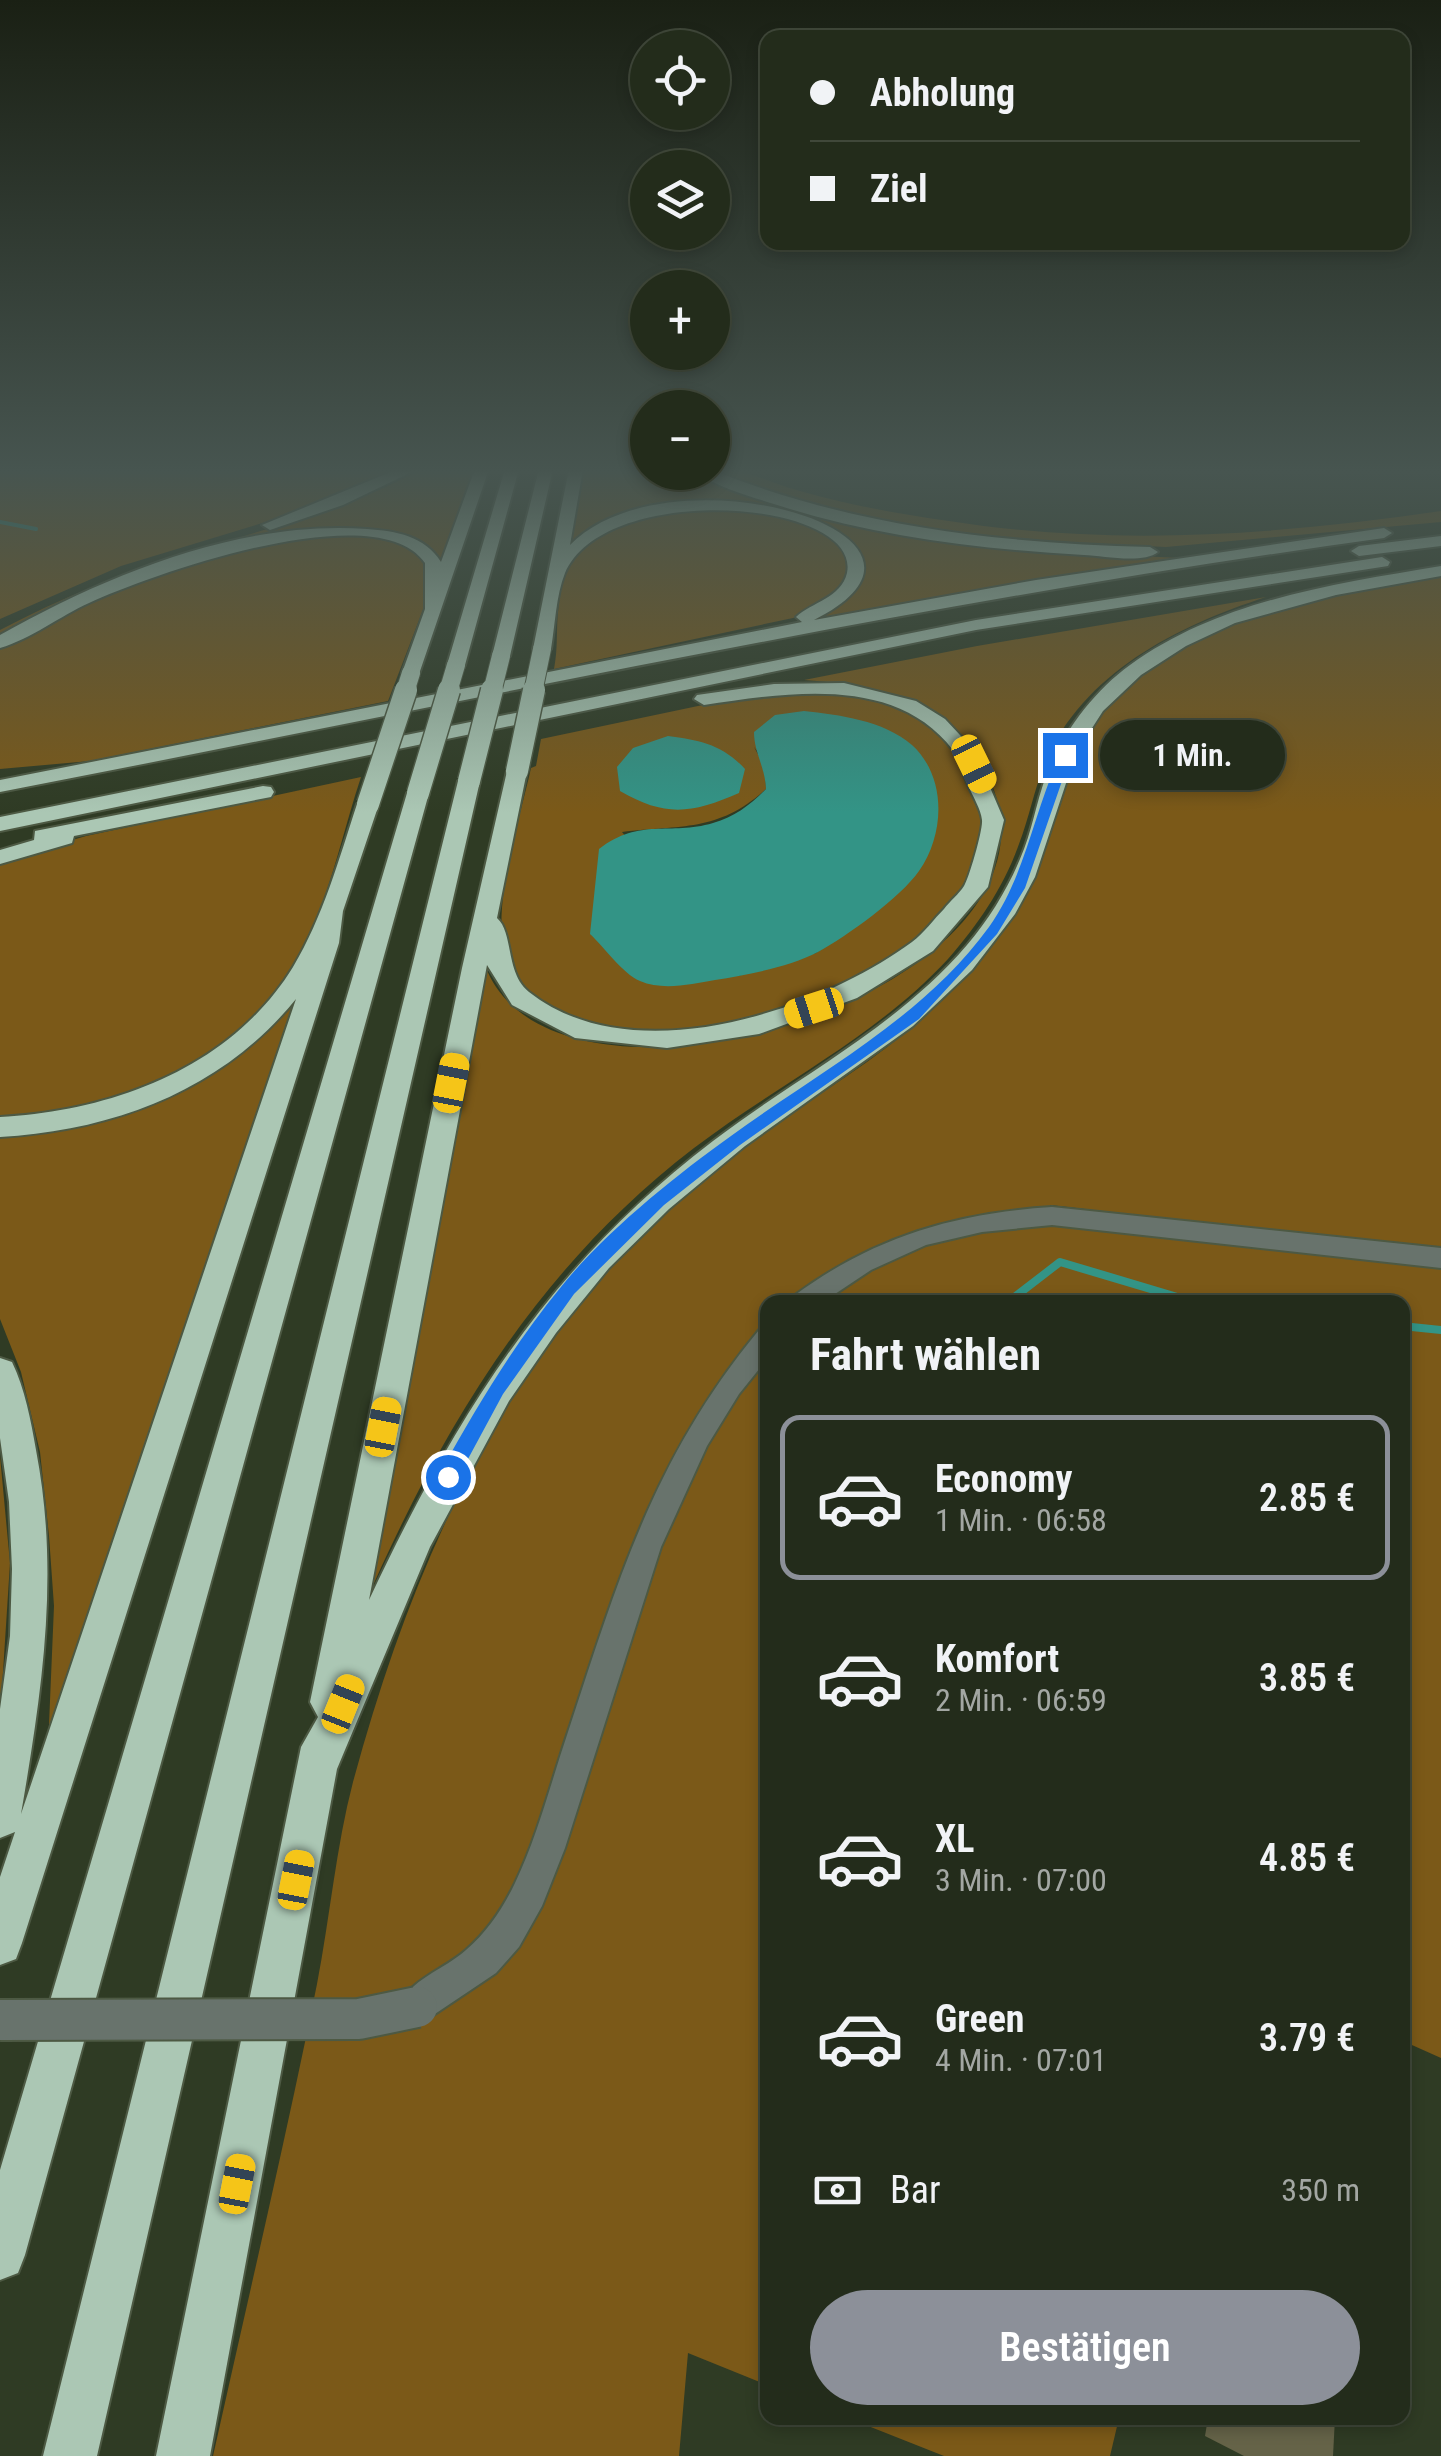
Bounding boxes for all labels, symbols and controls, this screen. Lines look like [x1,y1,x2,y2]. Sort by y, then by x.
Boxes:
map controls [630,30,730,490]
button: locate [630,30,730,130]
text: Abholung [870,71,1015,115]
button: layers [630,150,730,250]
text: Ziel [870,167,927,211]
button: + [630,270,730,370]
button: − [630,390,730,490]
callout: 1 Min. [1100,720,1285,790]
car [947,730,1001,798]
route end [1043,733,1088,778]
text: 1 Min. [1152,736,1233,774]
car [781,984,847,1032]
car [431,1051,471,1115]
text: Fahrt wählen [810,1328,1041,1381]
car [363,1395,403,1459]
icon: car [815,1453,905,1543]
route start [426,1455,471,1500]
text: Economy [935,1457,1072,1501]
text: 2.85 € [1259,1476,1355,1520]
text: 1 Min. · 06:58 [935,1501,1107,1539]
icon: car [815,1633,905,1723]
text: Komfort [935,1637,1059,1681]
text: 3.85 € [1259,1656,1355,1700]
car [318,1671,368,1737]
text: 2 Min. · 06:59 [935,1681,1107,1719]
icon: car [815,1813,905,1903]
text: XL [935,1817,974,1861]
text: 4.85 € [1259,1836,1355,1880]
car [276,1848,316,1912]
text: 3 Min. · 07:00 [935,1861,1107,1899]
icon: car [815,1993,905,2083]
text: Green [935,1997,1025,2041]
text: 3.79 € [1259,2016,1355,2060]
text: 4 Min. · 07:01 [935,2041,1107,2079]
car [217,2152,257,2216]
icon: cash [810,2163,865,2218]
text: Bar [890,2168,941,2212]
text: 350 m [1281,2171,1360,2209]
button: Bestätigen [810,2290,1360,2405]

